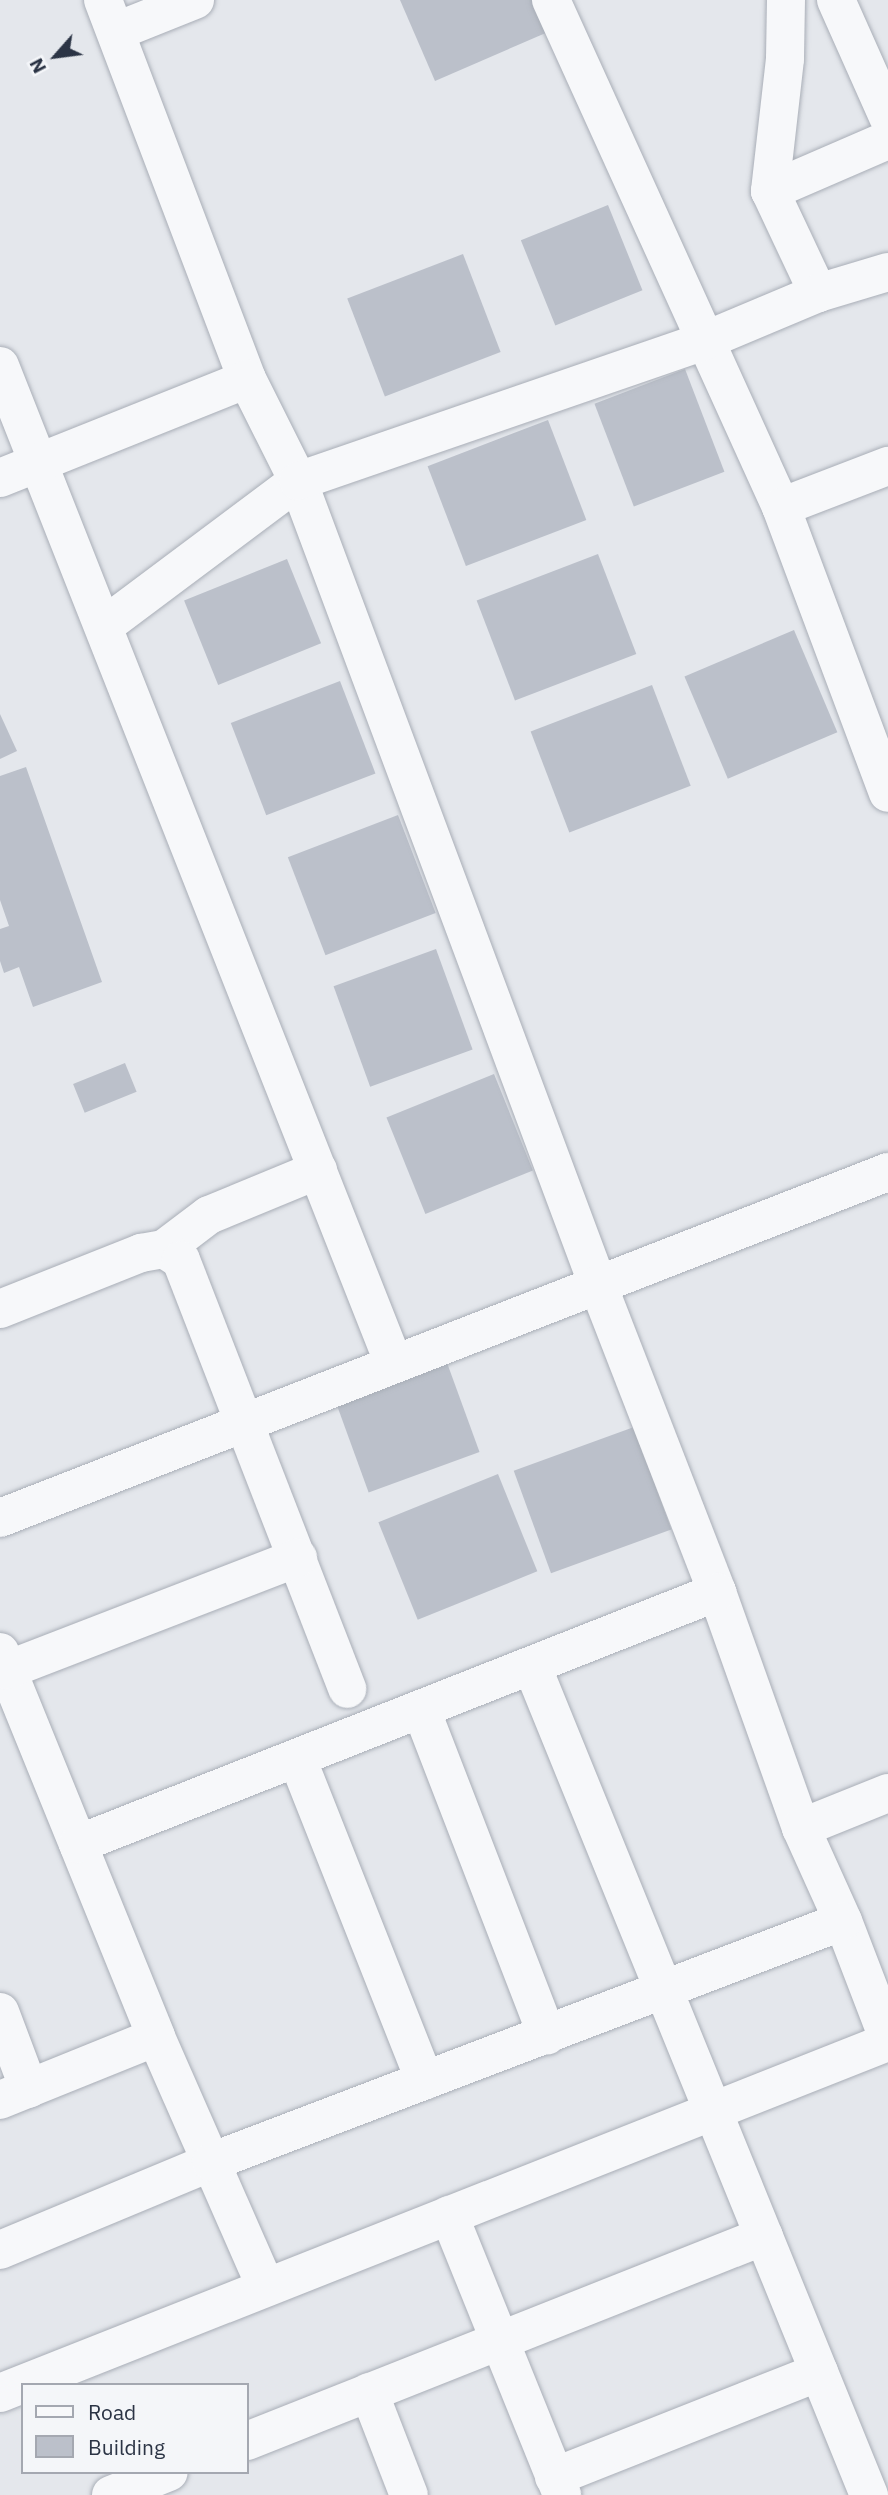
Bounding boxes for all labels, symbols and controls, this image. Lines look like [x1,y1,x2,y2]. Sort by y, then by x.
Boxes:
north arrow [21,21,91,91]
text: N [24,54,51,78]
legend [21,2383,248,2474]
text: Road [88,2398,136,2426]
text: Building [88,2433,165,2461]

